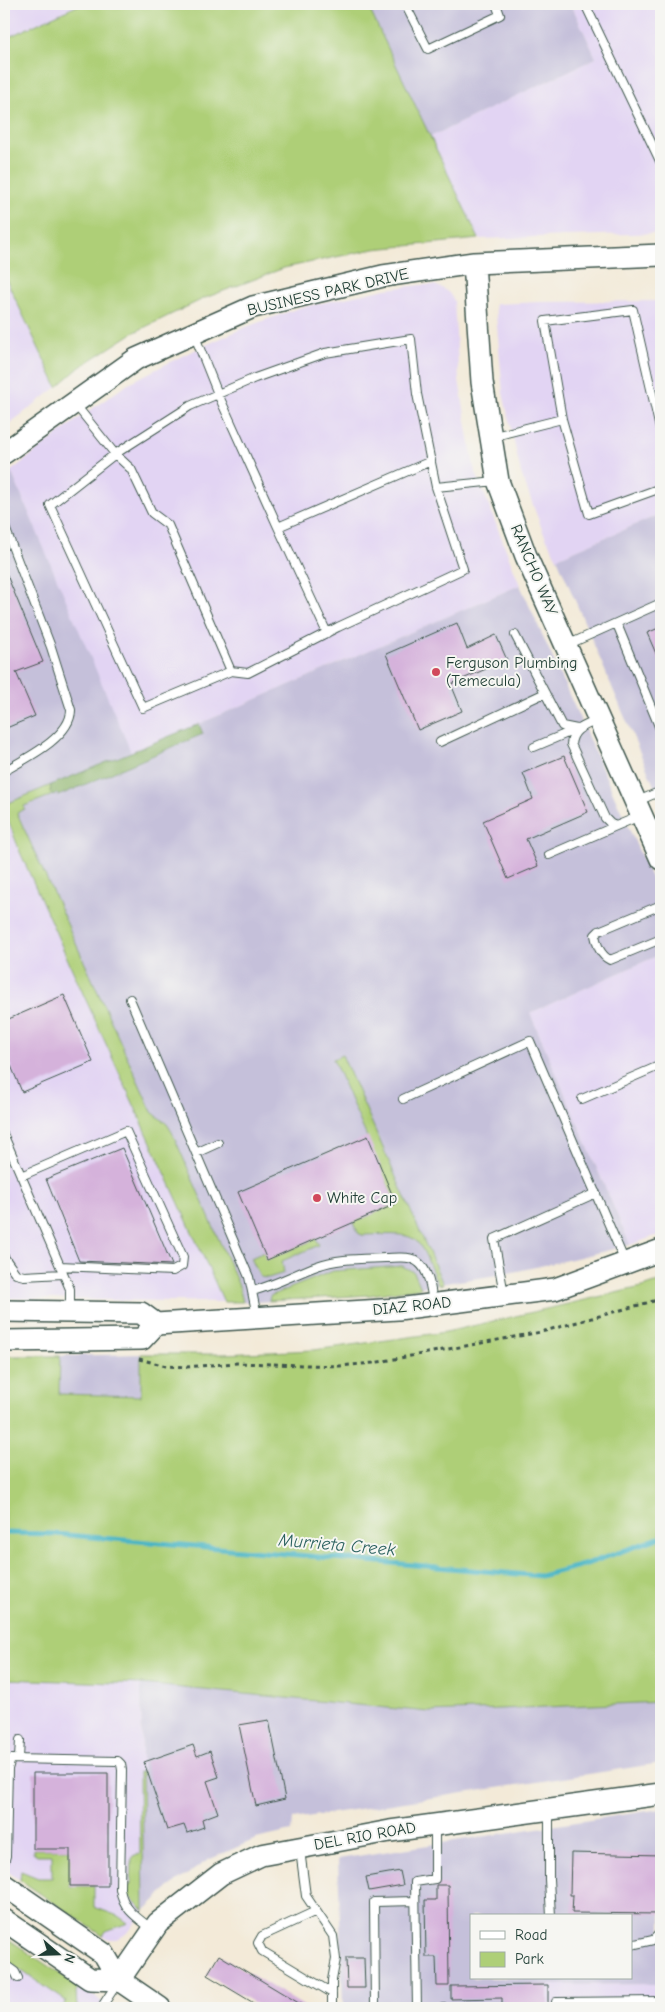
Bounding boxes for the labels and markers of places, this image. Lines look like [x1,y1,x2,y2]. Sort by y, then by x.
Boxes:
place label: Ferguson Plumbing (Temecula) [446,654,578,690]
marker: Ferguson Plumbing (Temecula) [430,666,442,678]
place label: White Cap [327,1189,397,1207]
marker: White Cap [311,1192,323,1204]

